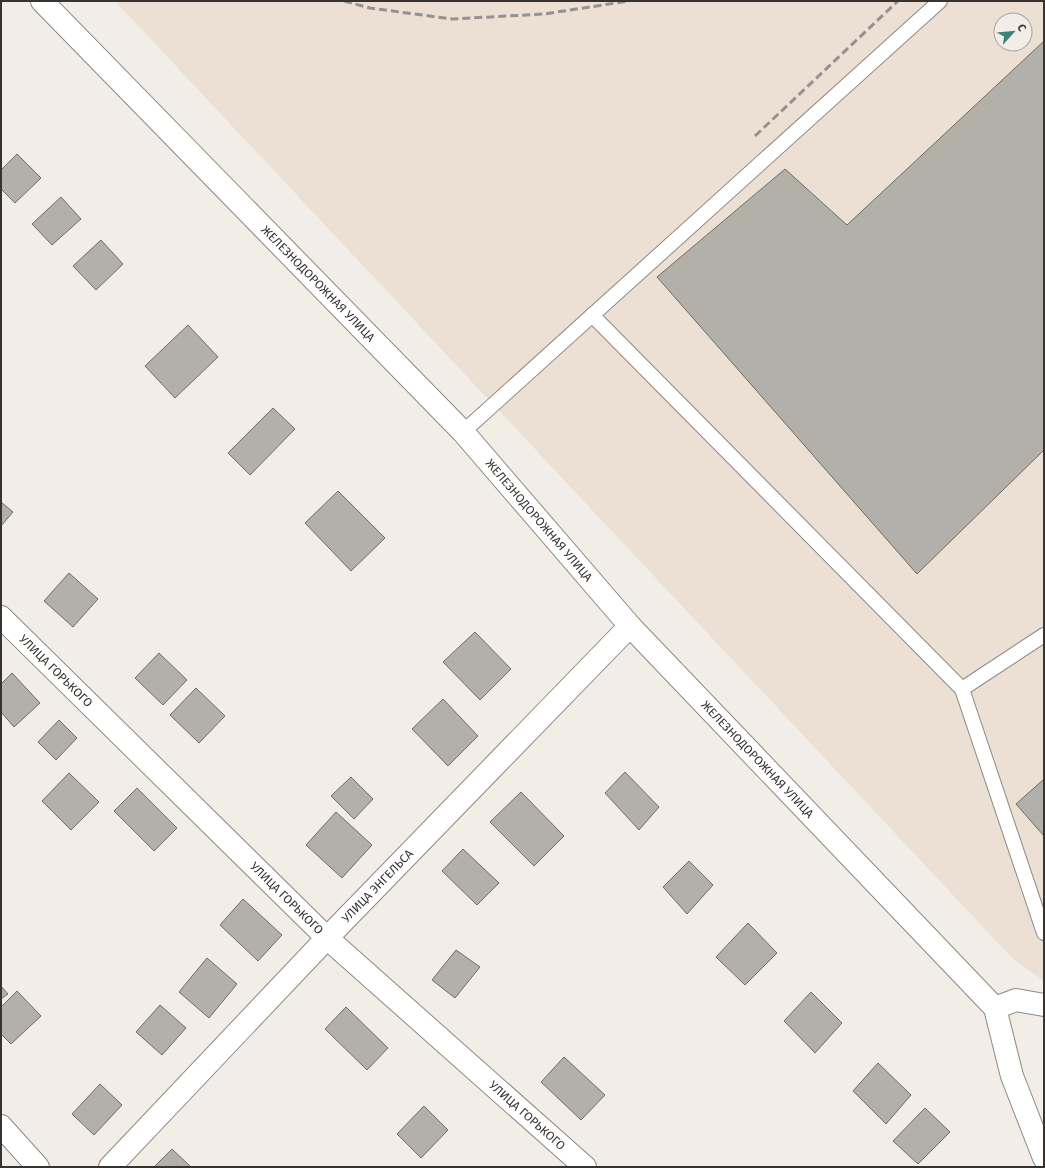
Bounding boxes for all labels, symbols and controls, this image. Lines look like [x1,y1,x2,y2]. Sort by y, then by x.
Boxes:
north arrow [993,12,1033,52]
text: С [1014,22,1029,34]
street label: ЖЕЛЕЗНОДОРОЖНАЯ УЛИЦА [258,223,378,345]
street label: ЖЕЛЕЗНОДОРОЖНАЯ УЛИЦА [483,456,595,584]
street label: УЛИЦА ГОРЬКОГО [16,632,95,710]
street label: ЖЕЛЕЗНОДОРОЖНАЯ УЛИЦА [698,698,817,821]
street label: УЛИЦА ЭНГЕЛЬСА [339,847,416,925]
street label: УЛИЦА ГОРЬКОГО [247,859,326,937]
street label: УЛИЦА ГОРЬКОГО [486,1078,568,1153]

